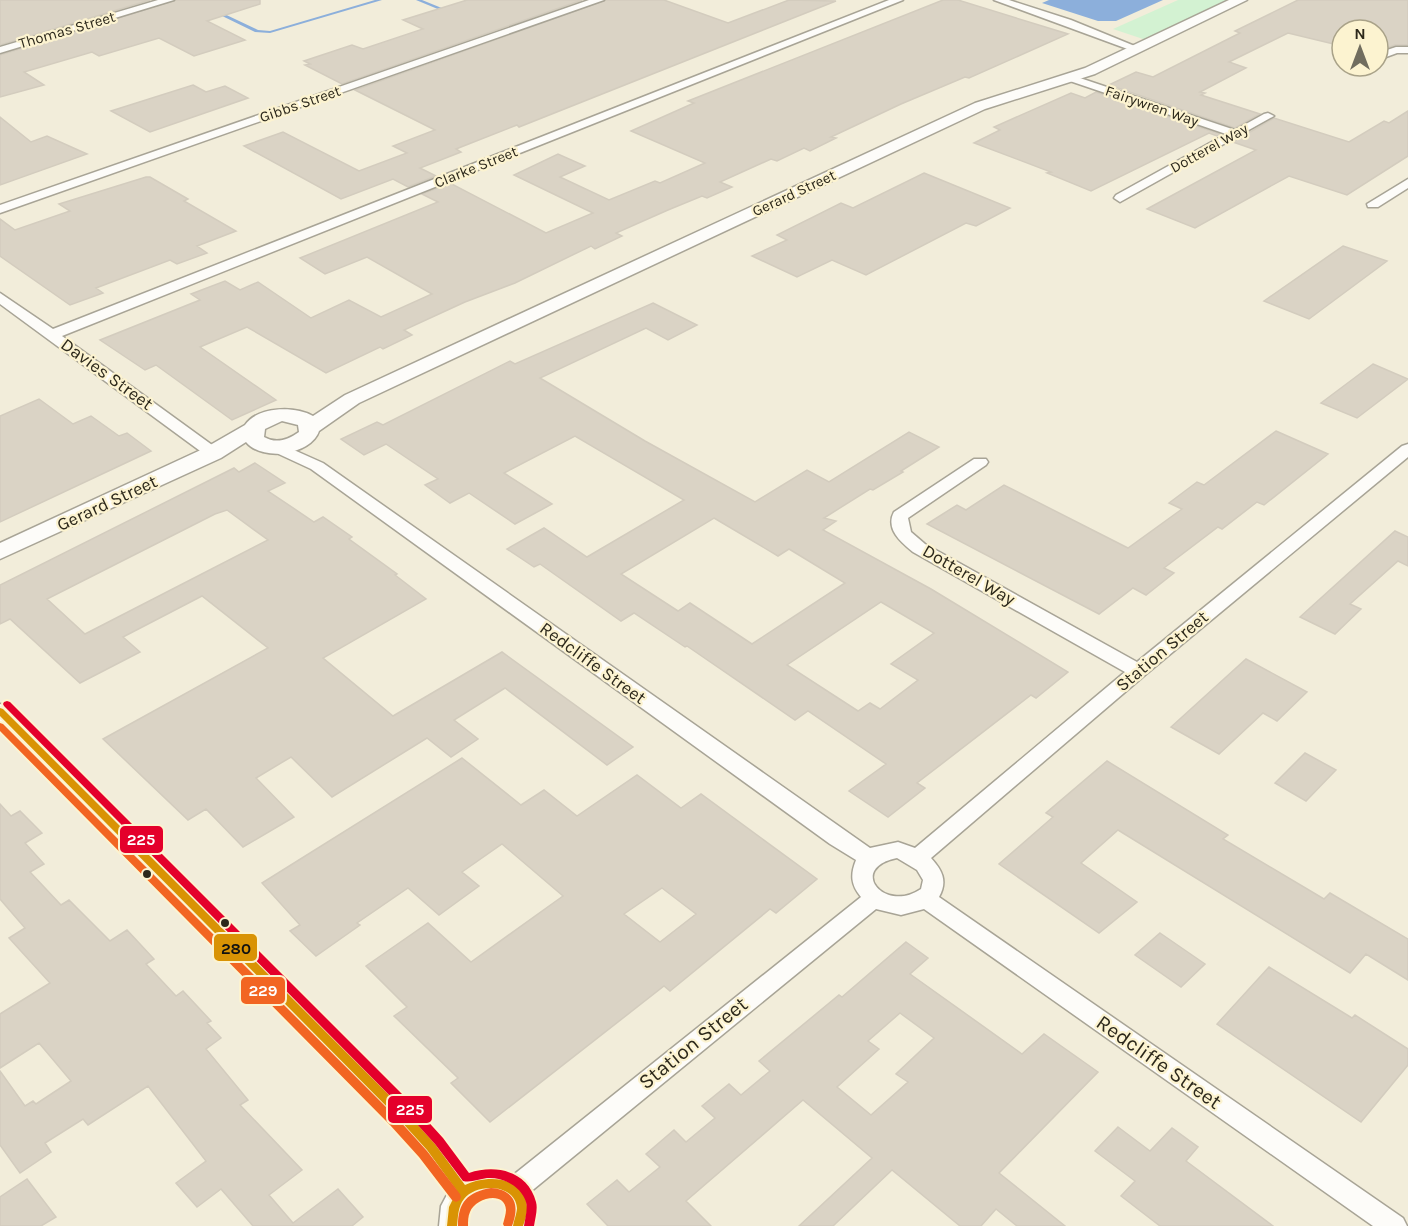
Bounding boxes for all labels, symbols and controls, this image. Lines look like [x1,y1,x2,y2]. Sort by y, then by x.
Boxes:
street label: Thomas Street [17,8,118,52]
north arrow [1330,18,1390,78]
text: N [1354,24,1366,43]
street label: Gibbs Street [257,82,343,126]
street label: Fairywren Way [1103,82,1201,130]
street label: Dotterel Way [1167,119,1251,177]
street label: Clarke Street [432,142,520,192]
street label: Gerard Street [749,166,839,220]
street label: Davies Street [57,333,158,415]
street label: Gerard Street [53,470,161,536]
street label: Dotterel Way [919,540,1020,611]
street label: Station Street [1111,606,1213,696]
street label: Redcliffe Street [536,617,651,709]
line badge: 225 [119,825,164,854]
text: 225 [127,830,155,849]
unlabelled marker [141,868,153,880]
unlabelled marker [219,917,231,929]
line badge: 280 [213,933,258,962]
text: 280 [221,939,251,958]
line badge: 229 [240,976,286,1005]
text: 229 [248,981,278,1000]
street label: Station Street [634,992,752,1094]
street label: Redcliffe Street [1092,1010,1226,1114]
line badge: 225 [387,1095,433,1124]
text: 225 [396,1100,424,1119]

